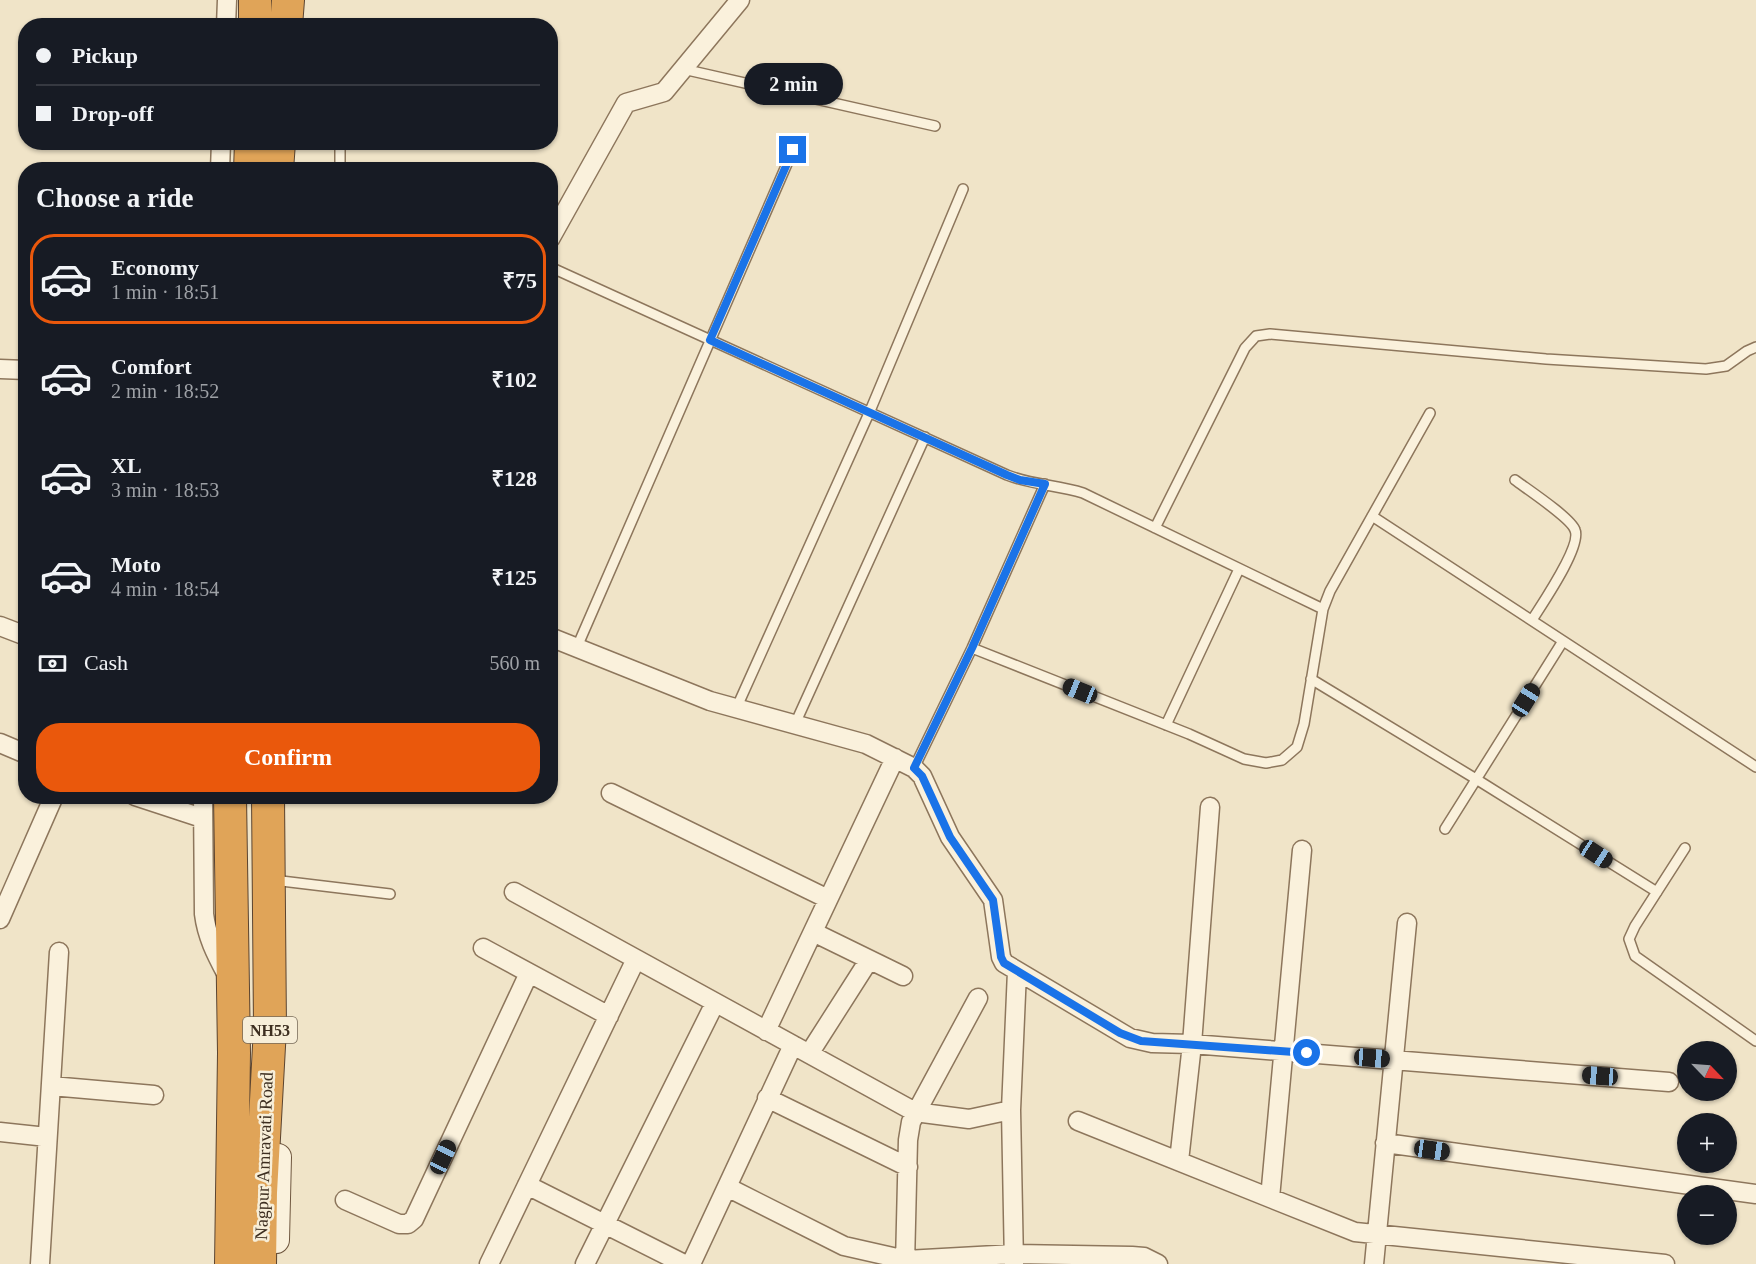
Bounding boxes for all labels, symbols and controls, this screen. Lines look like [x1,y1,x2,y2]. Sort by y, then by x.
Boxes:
text: Pickup [72,43,138,68]
callout: 2 min [744,63,842,105]
text: 2 min [769,73,818,95]
text: Drop-off [72,101,153,126]
route end [779,136,806,163]
text: Choose a ride [36,183,194,213]
icon: car [39,252,93,306]
text: Economy [111,255,199,280]
text: ₹75 [502,268,537,293]
text: 1 min · 18:51 [111,281,219,303]
icon: car [39,351,93,405]
text: Comfort [111,354,192,379]
text: ₹102 [491,367,537,392]
text: 2 min · 18:52 [111,380,219,402]
icon: car [39,450,93,504]
text: XL [111,453,142,478]
text: ₹128 [491,466,537,491]
text: 3 min · 18:53 [111,479,219,501]
icon: car [39,549,93,603]
text: Moto [111,552,161,577]
text: ₹125 [491,565,537,590]
text: 4 min · 18:54 [111,578,219,600]
icon: cash [36,647,69,680]
text: Cash [84,650,128,675]
text: 560 m [489,652,540,674]
car [1060,676,1100,706]
car [1509,680,1543,720]
button: Confirm [36,723,540,792]
car [1576,837,1616,871]
road number: NH53 [243,1017,297,1043]
route start [1293,1039,1320,1066]
north arrow [1677,1041,1737,1101]
map controls [1677,1041,1737,1245]
car [1353,1048,1391,1068]
car [1581,1066,1619,1086]
street label: Nagpur Amravati Road [251,1072,277,1240]
button: + [1677,1113,1737,1173]
car [427,1137,459,1177]
car [1413,1139,1451,1161]
button: − [1677,1185,1737,1245]

